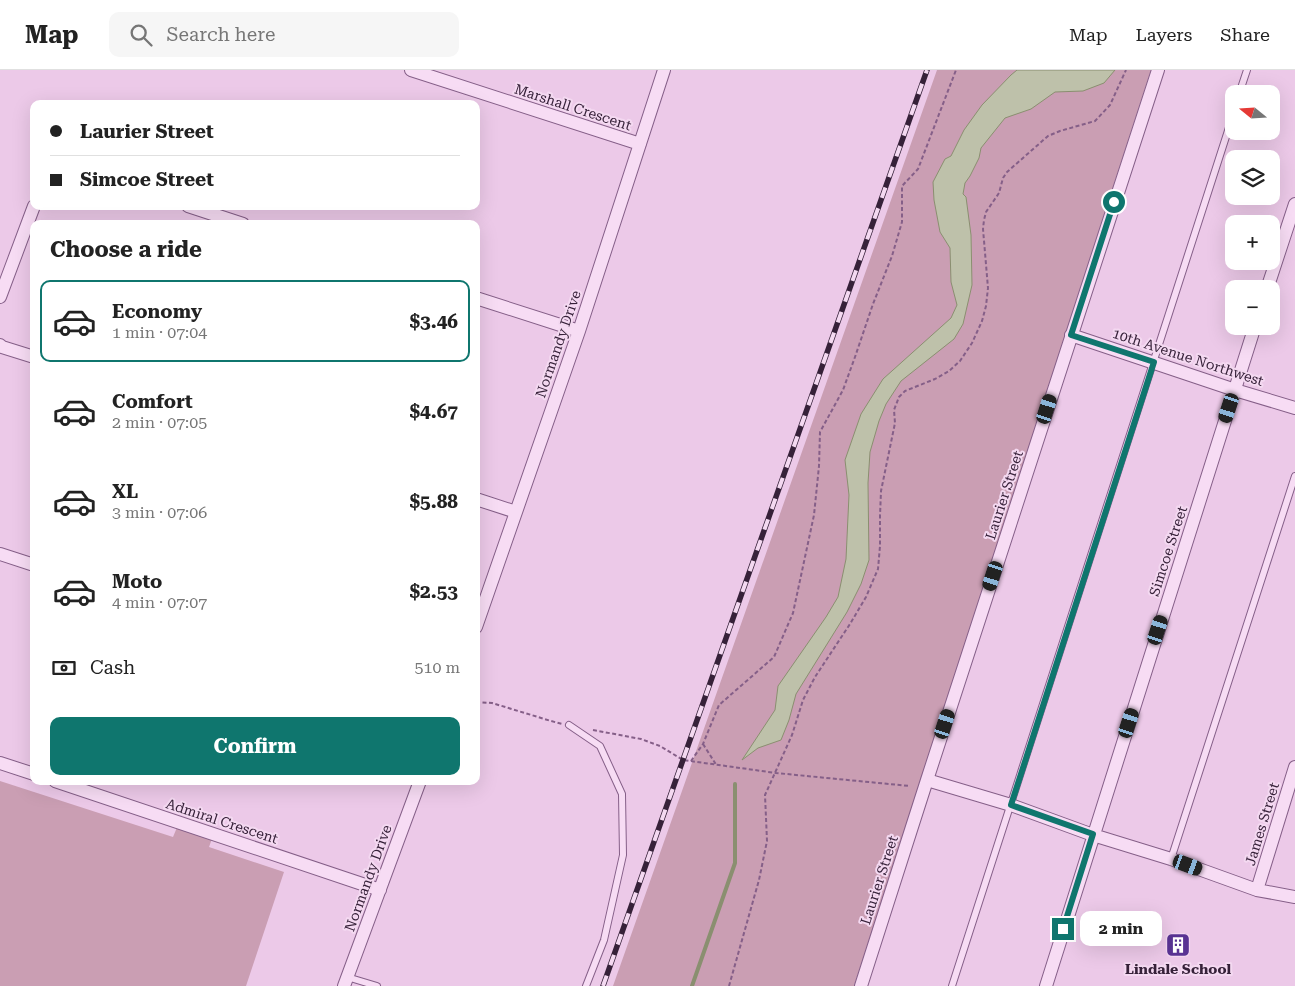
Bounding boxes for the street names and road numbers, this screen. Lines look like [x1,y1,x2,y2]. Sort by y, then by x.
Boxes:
street label: Marshall Crescent [513,81,633,133]
street label: Normandy Drive [532,288,584,400]
street label: 10th Avenue Northwest [1110,325,1266,389]
street label: Laurier Street [982,449,1026,541]
street label: Simcoe Street [1146,504,1190,598]
street label: James Street [1242,781,1282,867]
street label: Admiral Crescent [164,795,280,847]
street label: Normandy Drive [341,822,395,933]
street label: Laurier Street [857,834,901,926]

